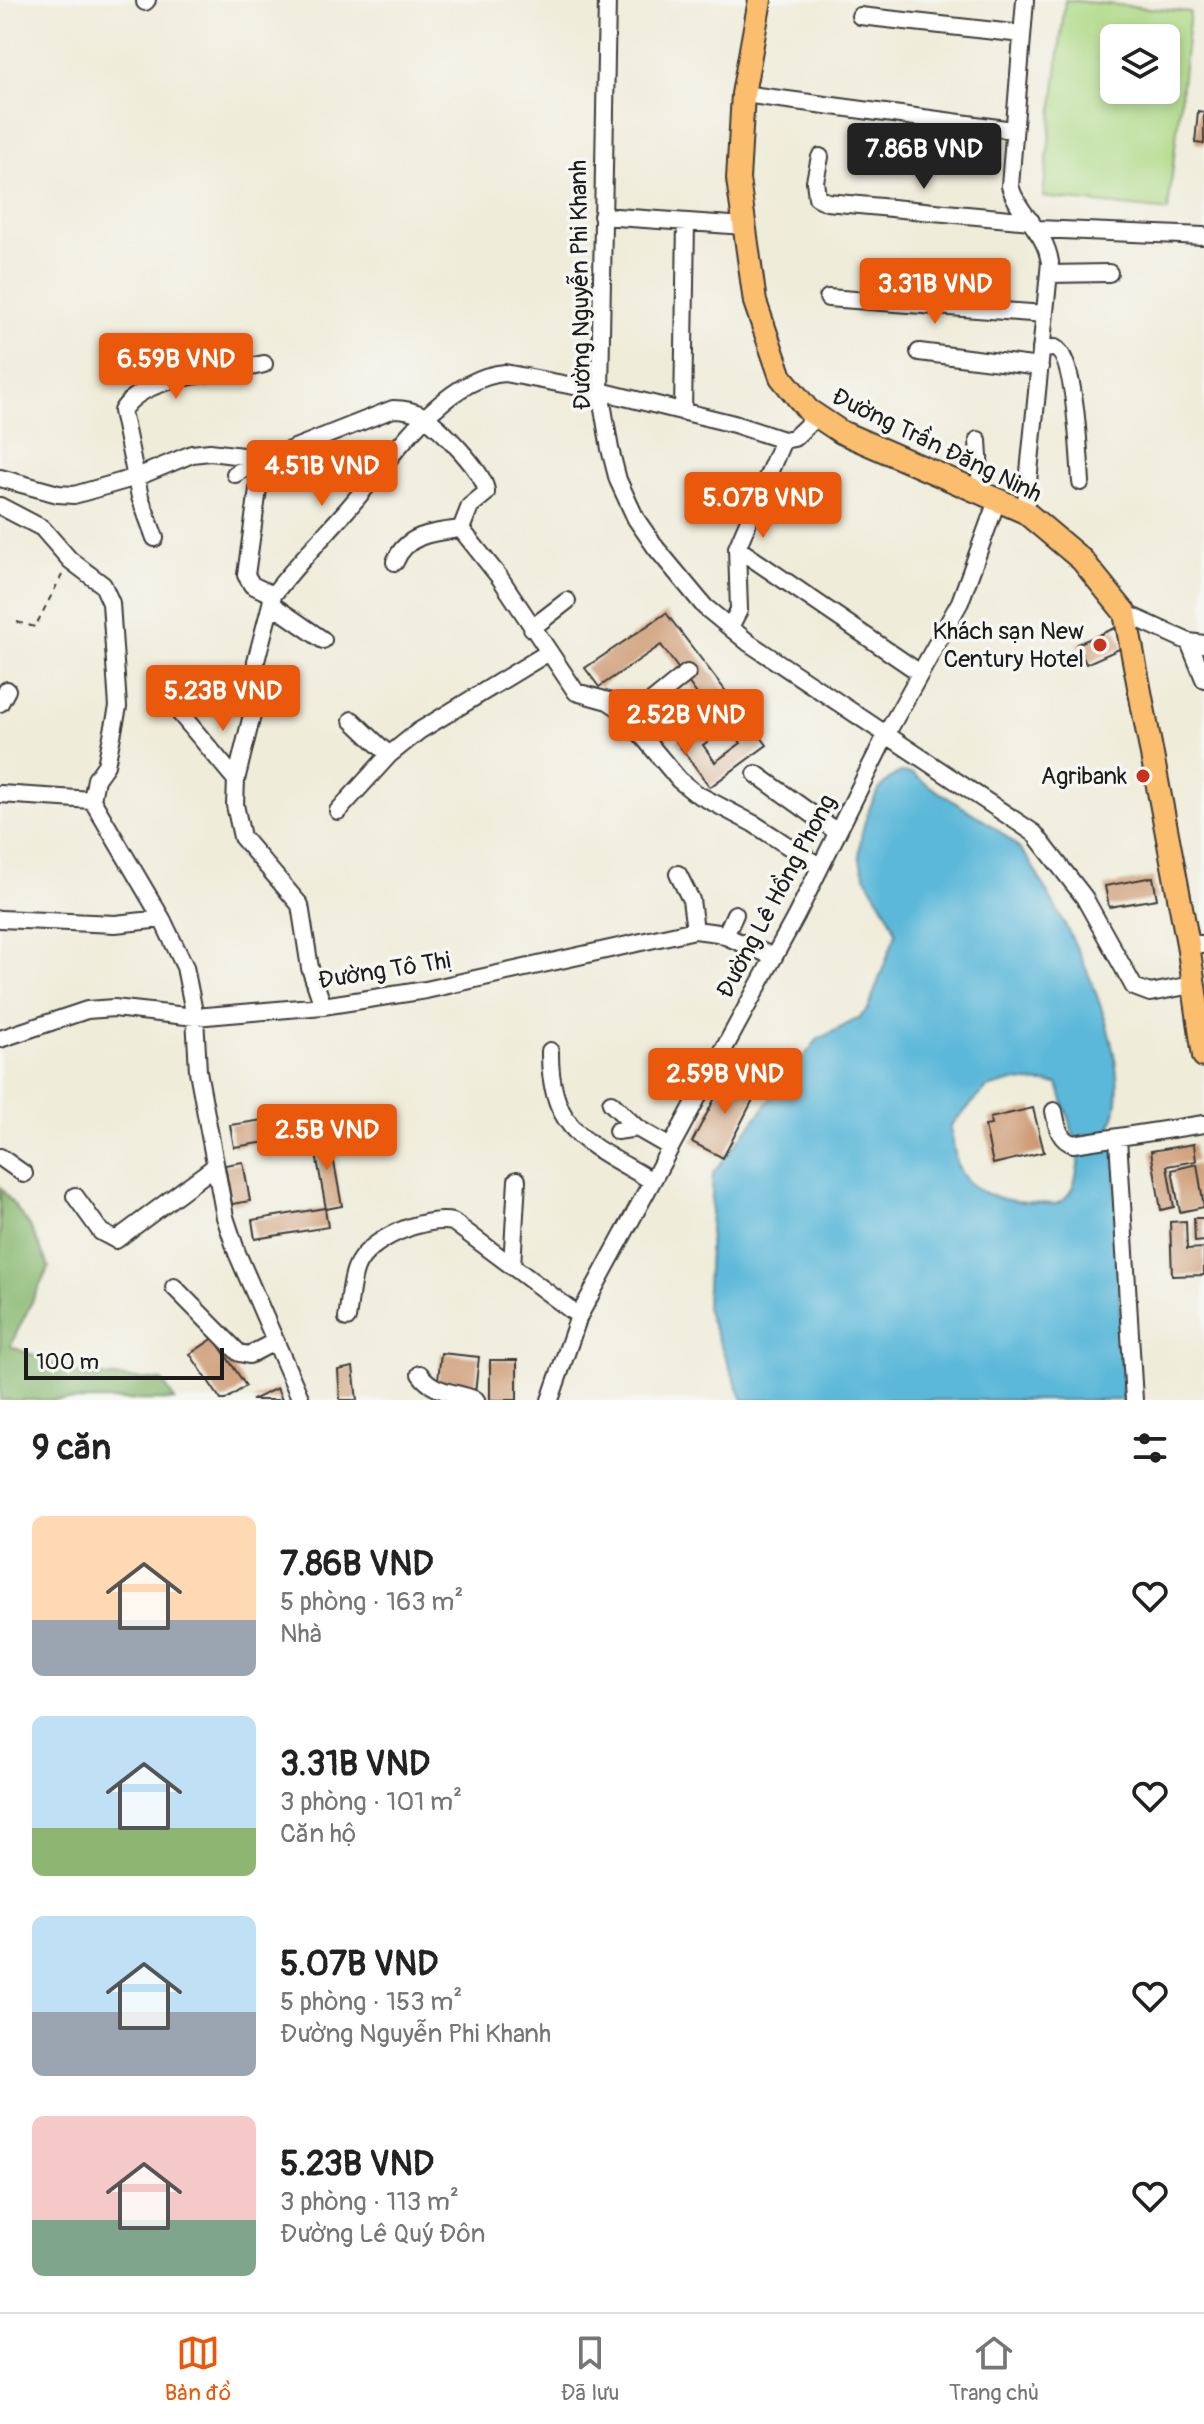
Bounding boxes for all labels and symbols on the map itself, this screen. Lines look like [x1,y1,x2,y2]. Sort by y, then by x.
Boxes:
pin: 7.86B VND [832,123,1016,191]
street label: Đường Nguyễn Phi Khanh [564,160,597,410]
pin: 3.31B VND [843,258,1027,326]
pin: 6.59B VND [84,333,268,401]
street label: Đường Trần Đăng Ninh [827,382,1046,509]
pin: 4.51B VND [230,440,414,508]
pin: 5.07B VND [671,472,855,540]
place label: Khách sạn New Century Hotel [933,617,1084,674]
marker: Khách sạn New Century Hotel [1091,636,1109,654]
pin: 5.23B VND [131,665,315,733]
pin: 2.52B VND [594,689,778,757]
place label: Agribank [1041,762,1127,791]
marker: Agribank [1134,767,1152,785]
street label: Đường Lê Hồng Phong [710,789,842,1003]
street label: Đường Tô Thị [316,946,454,995]
pin: 2.59B VND [633,1048,817,1116]
pin: 2.5B VND [244,1104,410,1172]
scale bar [24,1344,224,1380]

